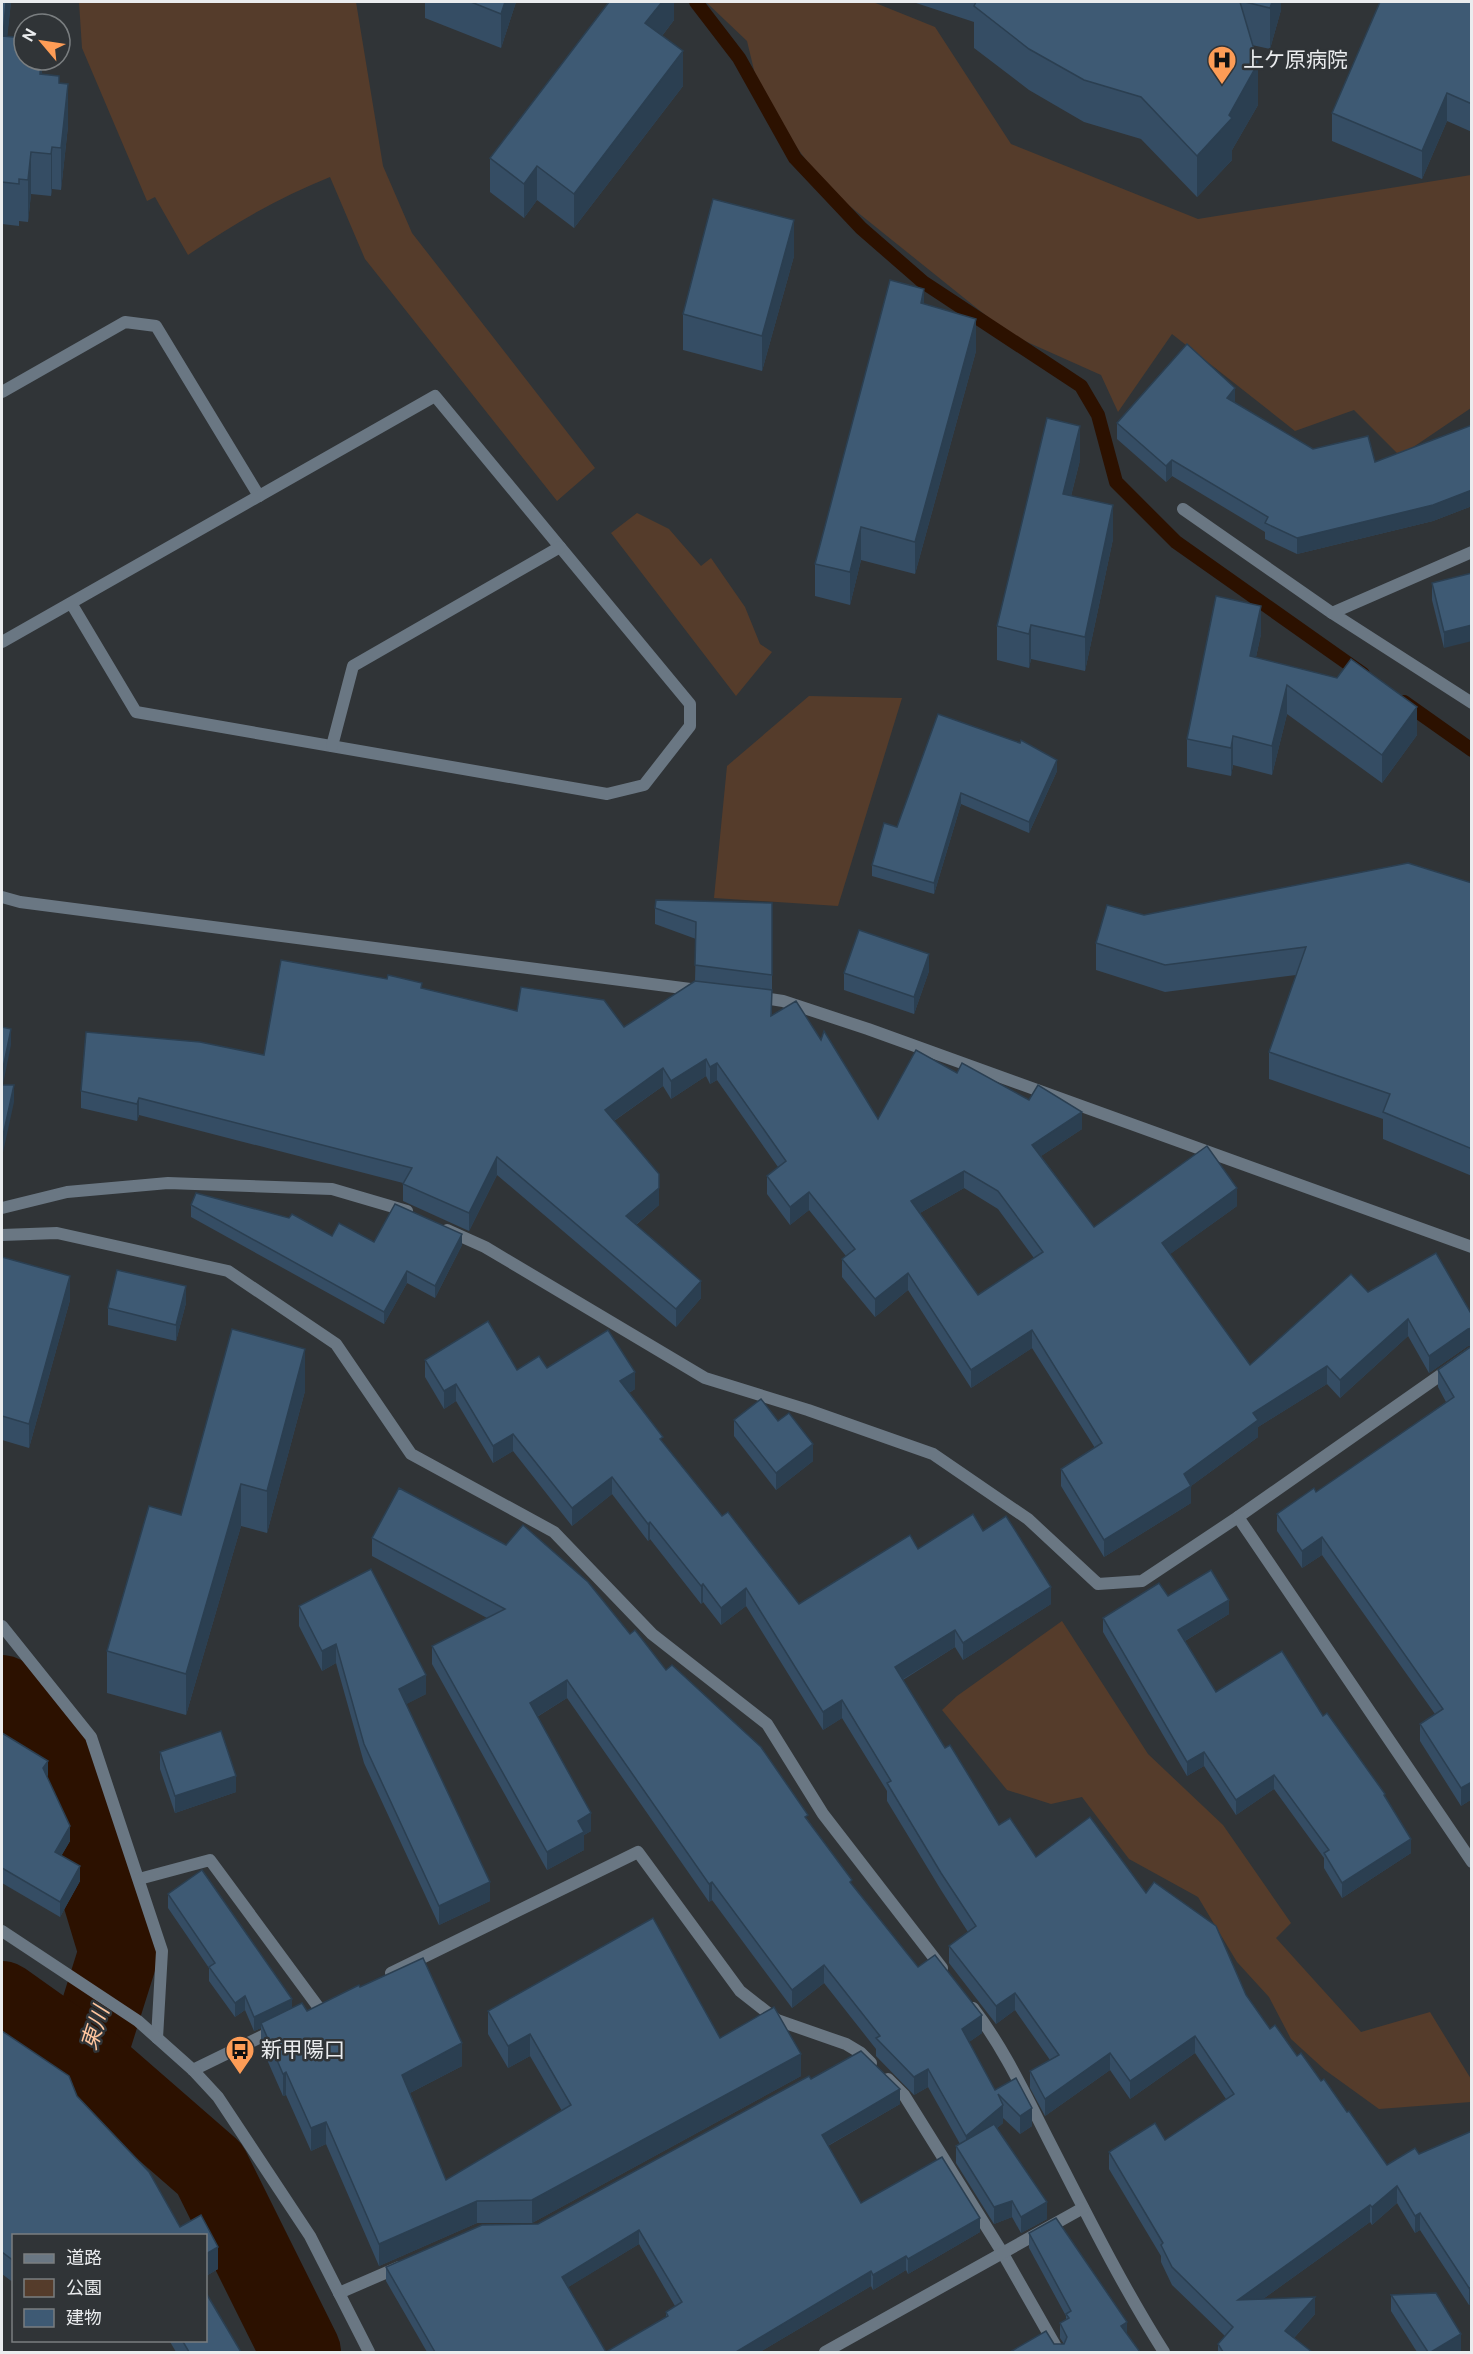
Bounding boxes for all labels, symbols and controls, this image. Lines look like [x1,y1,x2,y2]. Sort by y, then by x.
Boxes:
north arrow [12,12,72,72]
text: N [17,25,41,45]
hospital icon: 上ケ原病院 [1206,44,1238,86]
place label: 上ケ原病院 [1243,46,1348,74]
water label: 東川 [74,2001,116,2053]
bus stop icon: 新甲陽口 [224,2034,256,2076]
place label: 新甲陽口 [261,2036,345,2064]
legend [12,2234,207,2342]
text: 道路 [66,2246,102,2270]
text: 公園 [66,2276,102,2300]
text: 建物 [66,2306,102,2330]

